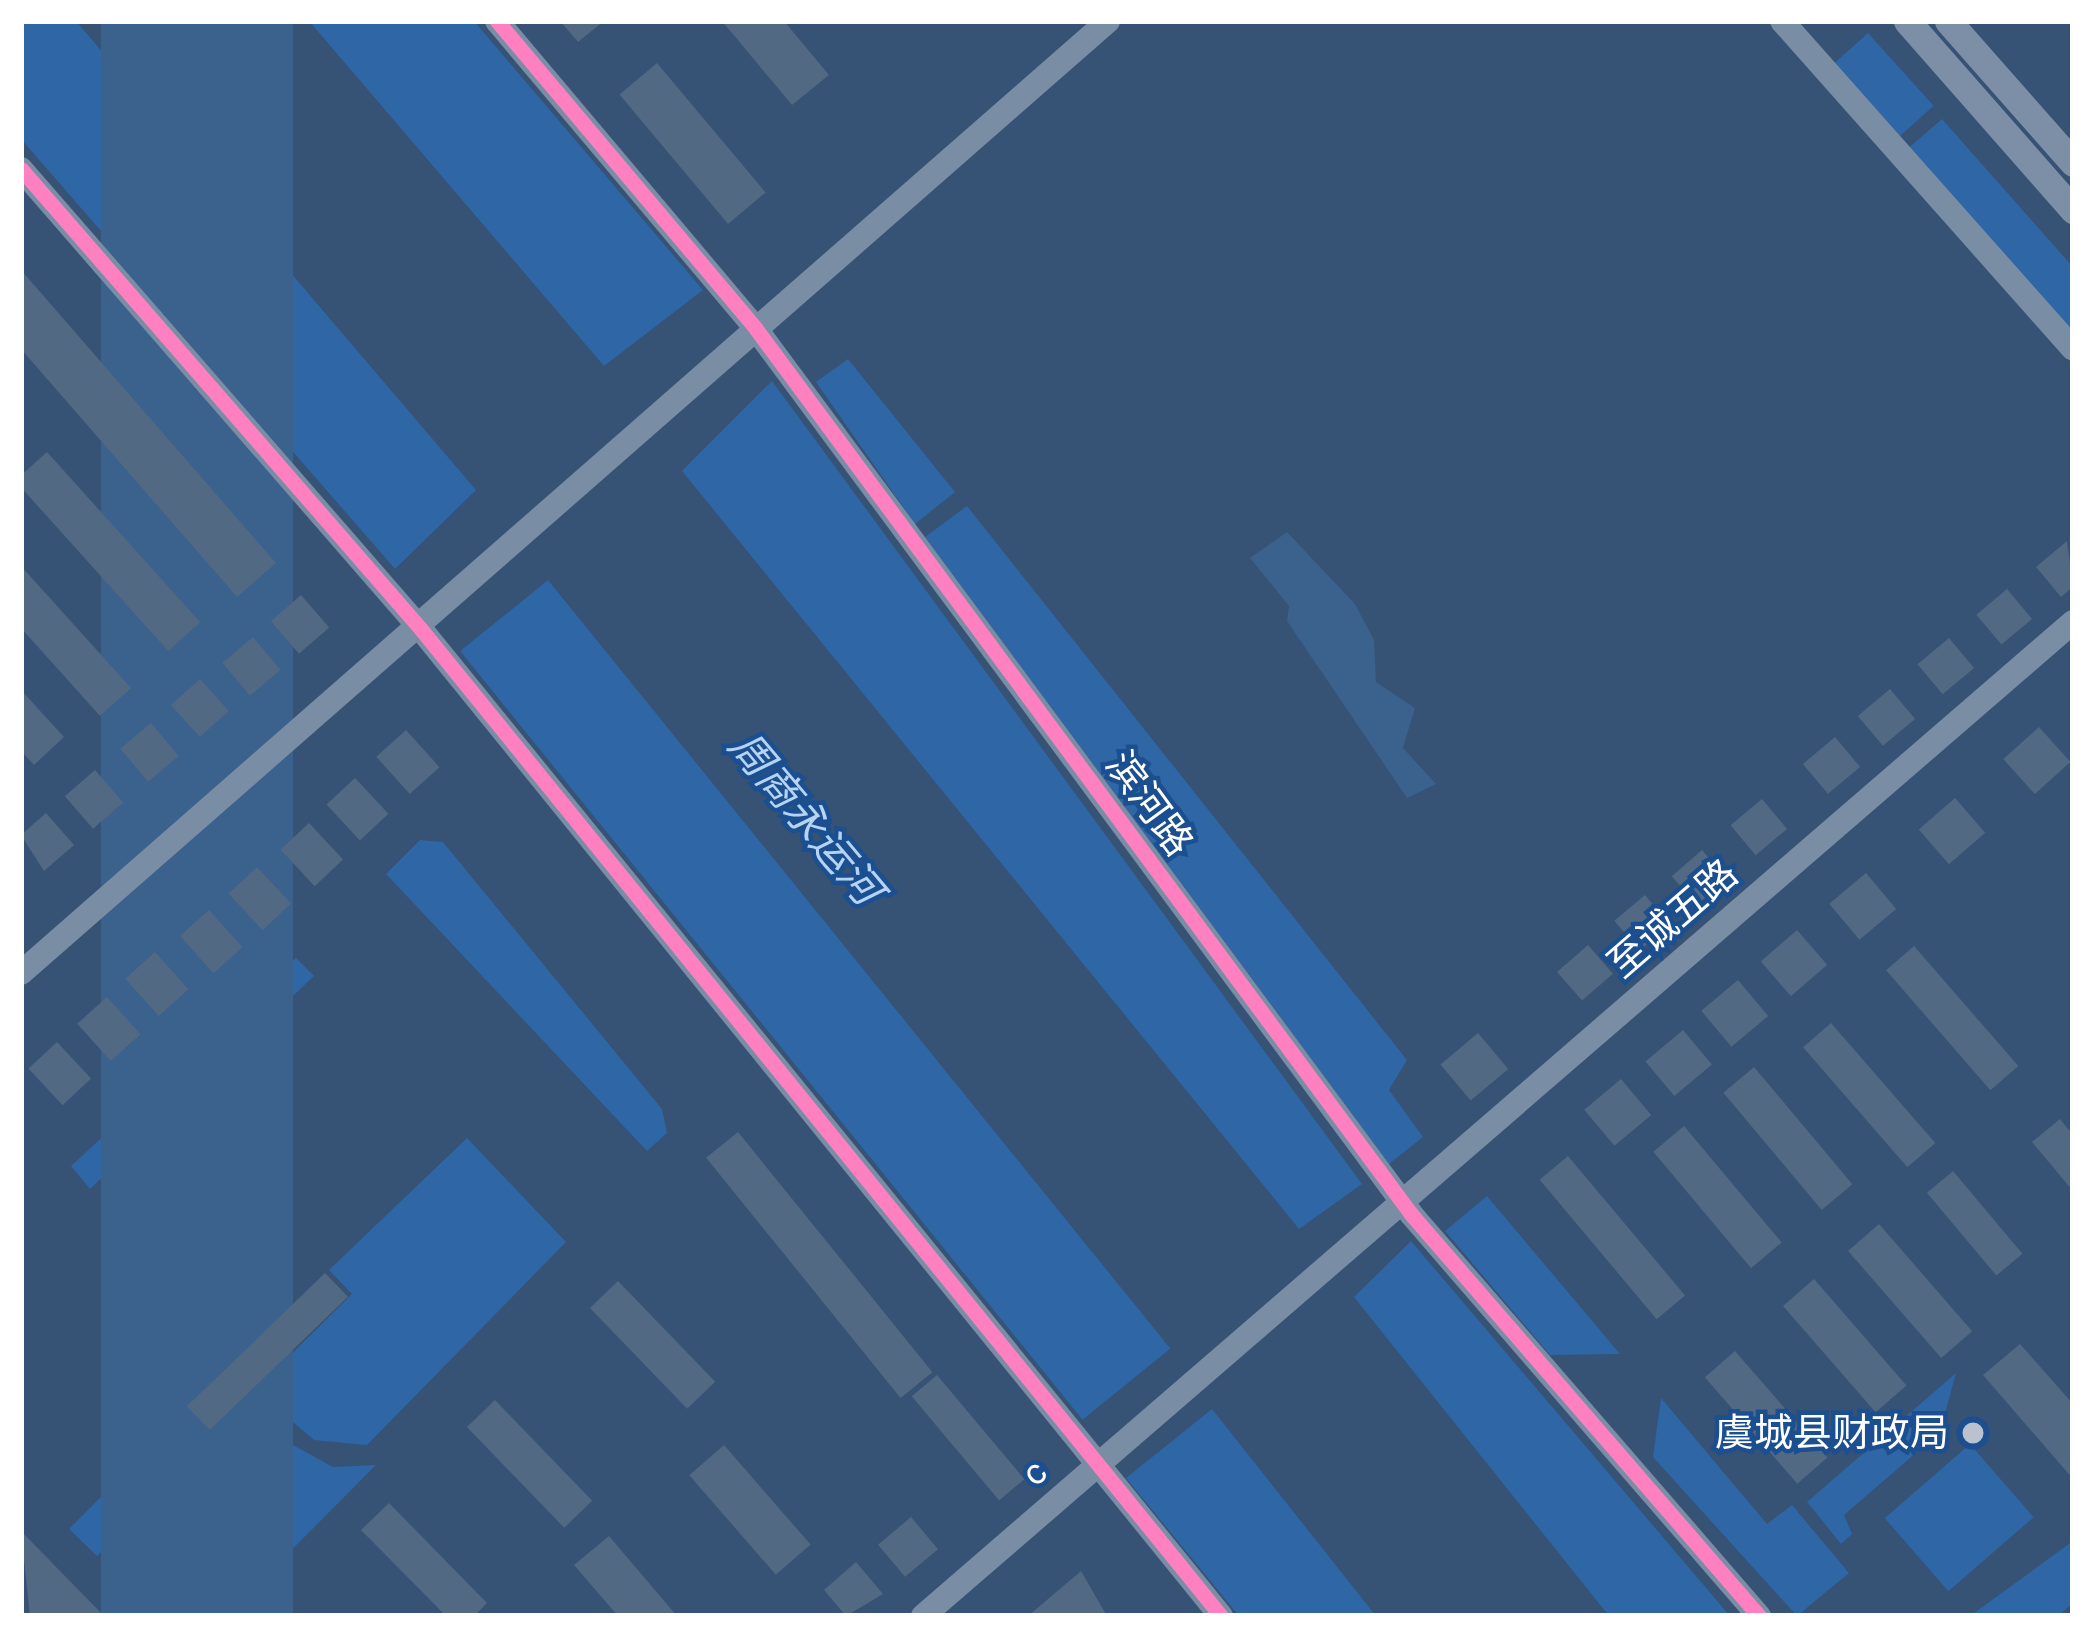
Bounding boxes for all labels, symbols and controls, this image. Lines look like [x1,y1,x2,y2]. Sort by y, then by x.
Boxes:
water label: 周商永运河 [718,721,892,915]
street label: 滨河路 [1096,743,1202,865]
street label: 至诚五路 [1599,850,1747,988]
place label: 虞城县财政局 [1715,1410,1949,1456]
marker: 虞城县财政局 [1960,1420,1986,1446]
street label: c [1011,1448,1057,1496]

